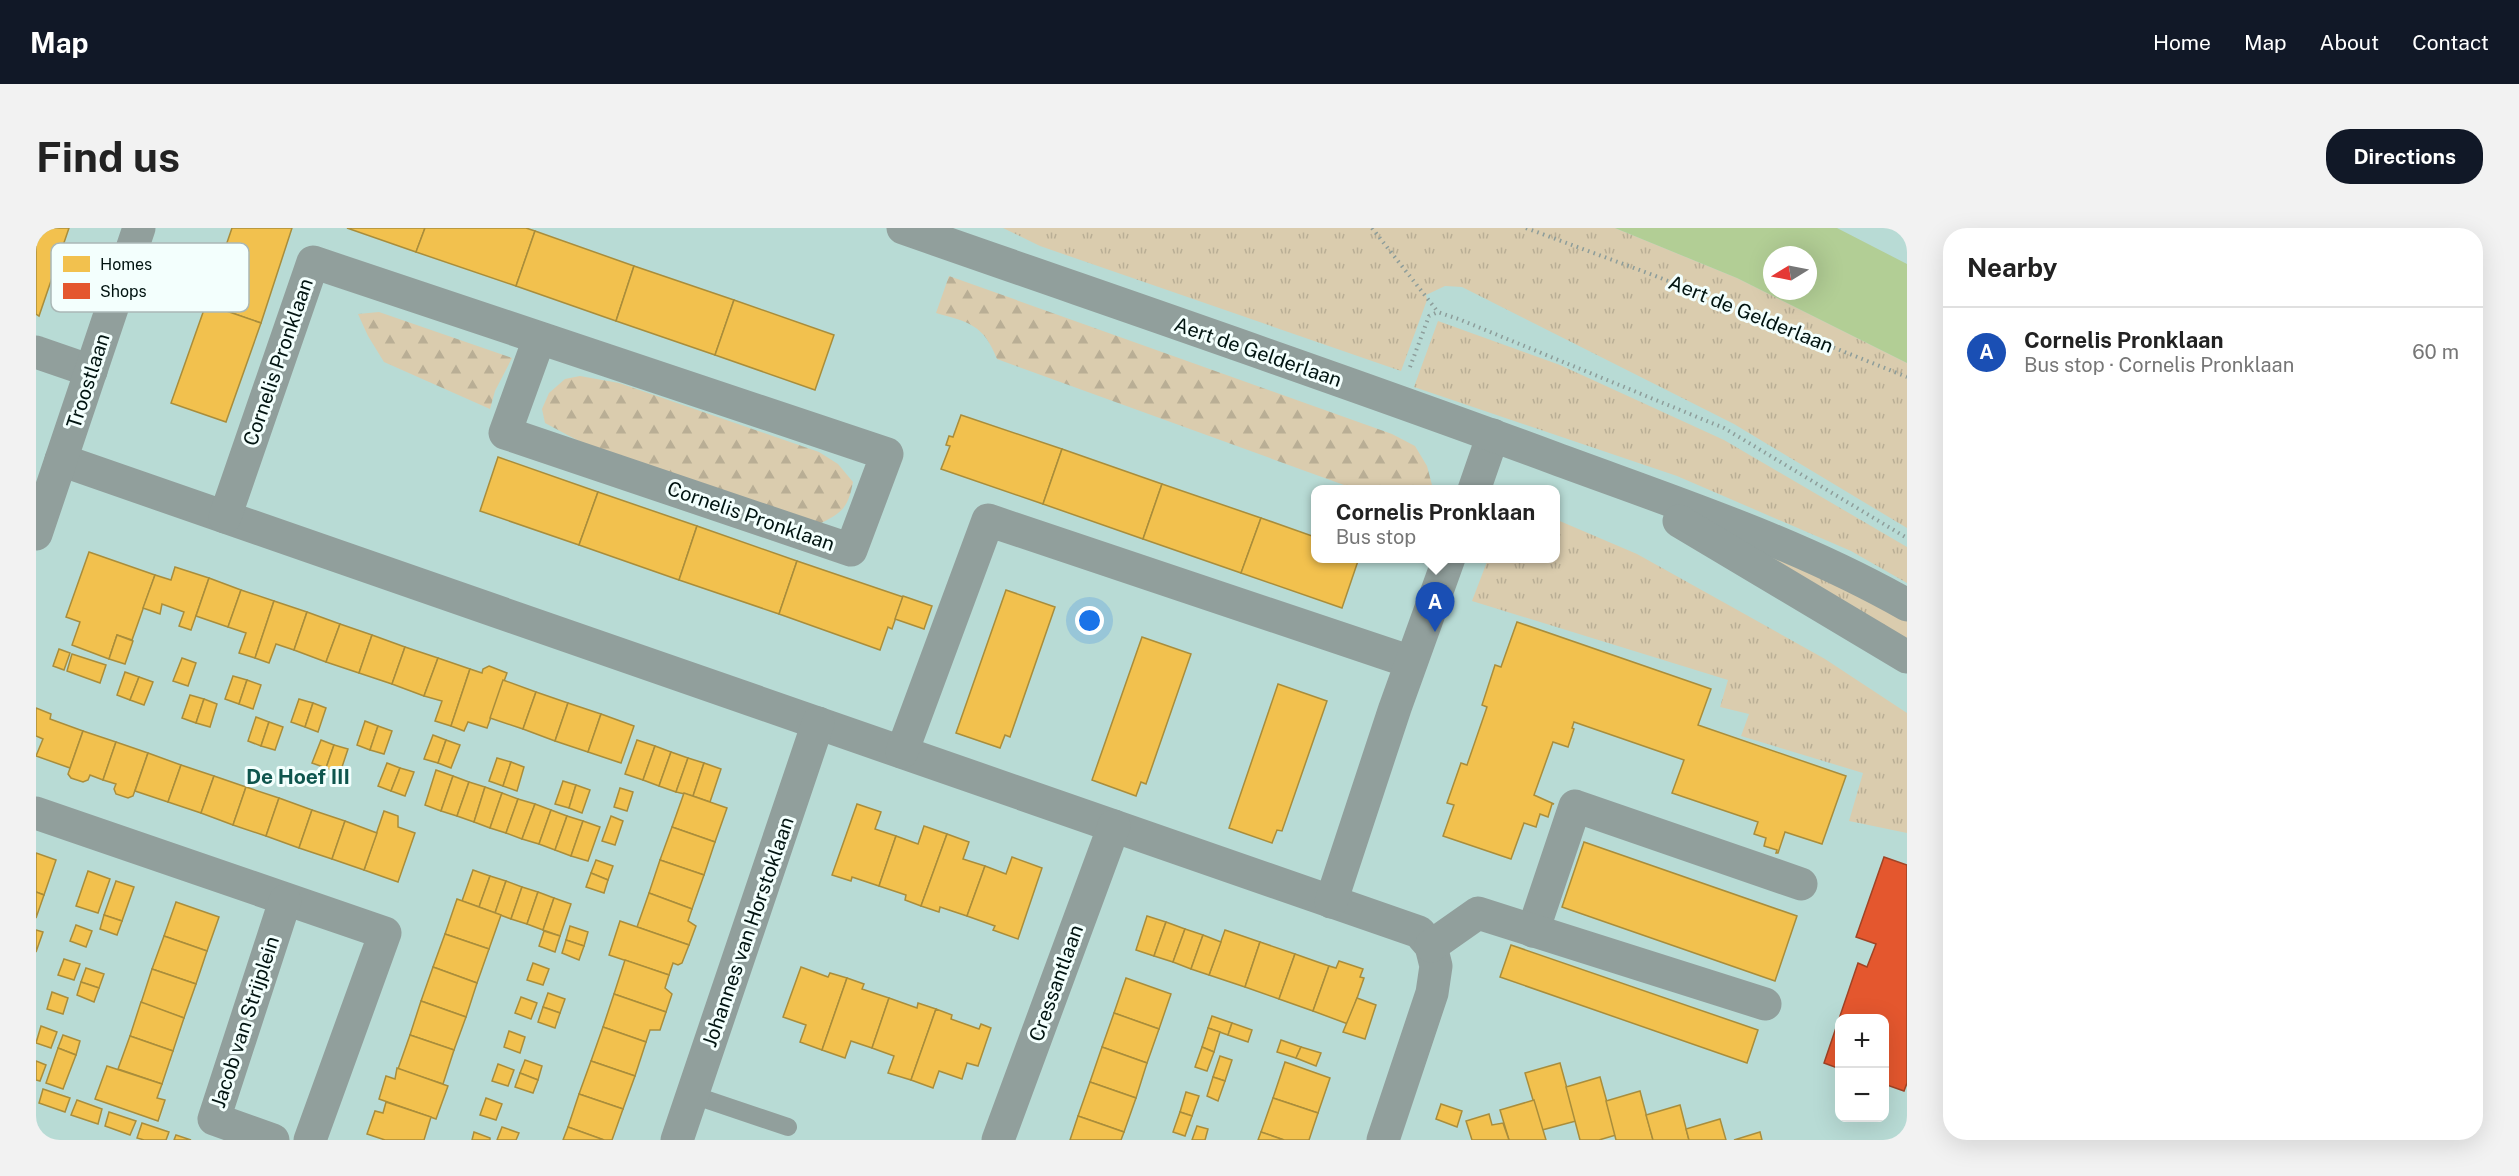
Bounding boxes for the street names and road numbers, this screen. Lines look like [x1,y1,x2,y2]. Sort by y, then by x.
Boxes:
street label: Aert de Gelderlaan [1665,270,1837,358]
street label: Cornelis Pronklaan [238,275,318,449]
street label: Aert de Gelderlaan [1171,312,1345,392]
street label: Troostlaan [61,330,115,432]
street label: Cornelis Pronklaan [664,476,838,556]
street label: Johannes van Horstoklaan [697,814,799,1050]
street label: Cressantlaan [1024,921,1088,1045]
street label: Jacob van Strijplein [206,933,284,1111]

